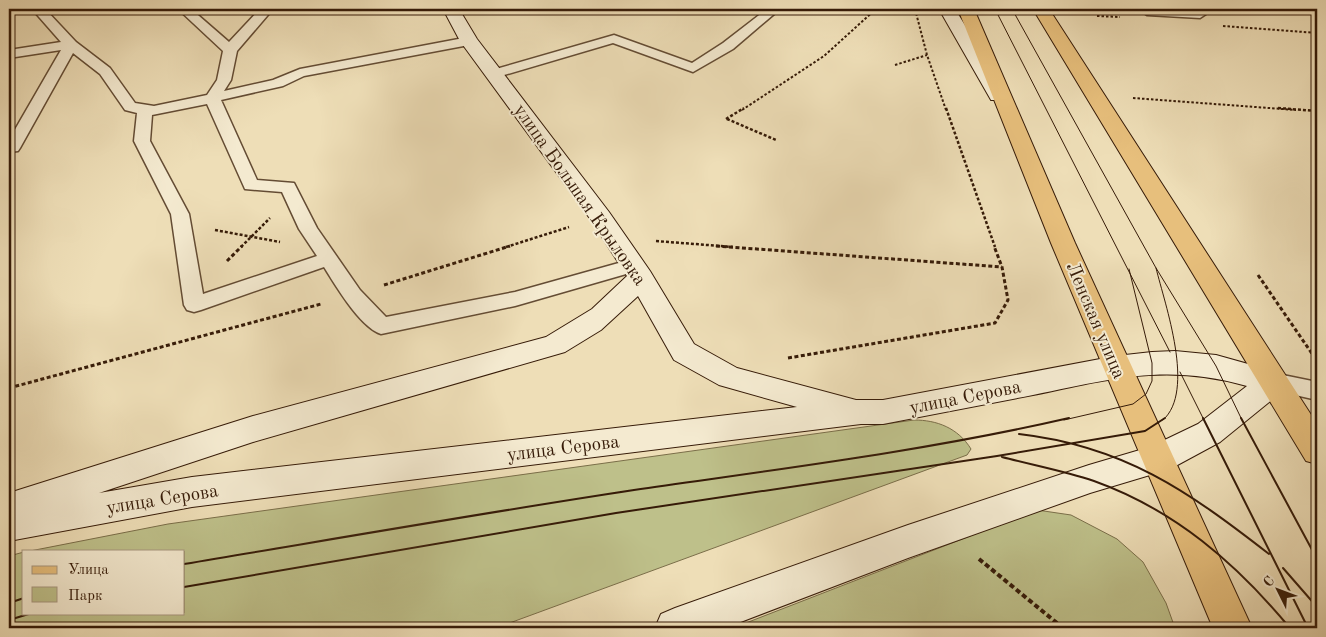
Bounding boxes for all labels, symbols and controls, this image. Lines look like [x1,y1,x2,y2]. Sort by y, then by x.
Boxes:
street label: улица Большая Крыловка [509,101,649,290]
street label: Ленская улица [1062,260,1128,383]
street label: улица Серова [908,378,1023,419]
street label: улица Серова [506,433,621,466]
street label: улица Серова [105,482,220,519]
legend [22,550,185,614]
text: Улица [68,563,109,578]
north arrow [1254,564,1304,614]
text: С [1261,574,1277,590]
text: Парк [68,589,103,604]

